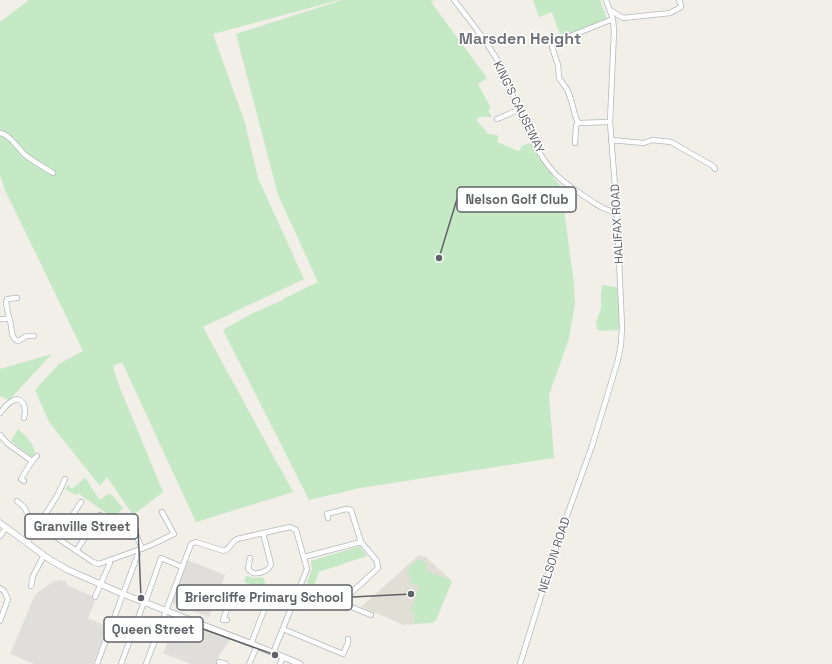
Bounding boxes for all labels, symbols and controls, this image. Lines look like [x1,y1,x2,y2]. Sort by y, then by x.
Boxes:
district label: Marsden Height [459,28,581,49]
street label: KING'S CAUSEWAY [490,58,549,156]
street label: HALIFAX ROAD [607,184,627,264]
callout: Nelson Golf Club [457,187,576,212]
text: Nelson Golf Club [466,191,568,208]
callout: Granville Street [25,514,138,539]
street label: NELSON ROAD [534,515,574,595]
text: Granville Street [34,518,130,535]
callout: Briercliffe Primary School [177,585,352,610]
text: Briercliffe Primary School [184,589,344,606]
callout: Queen Street [104,617,203,642]
text: Queen Street [112,621,194,638]

